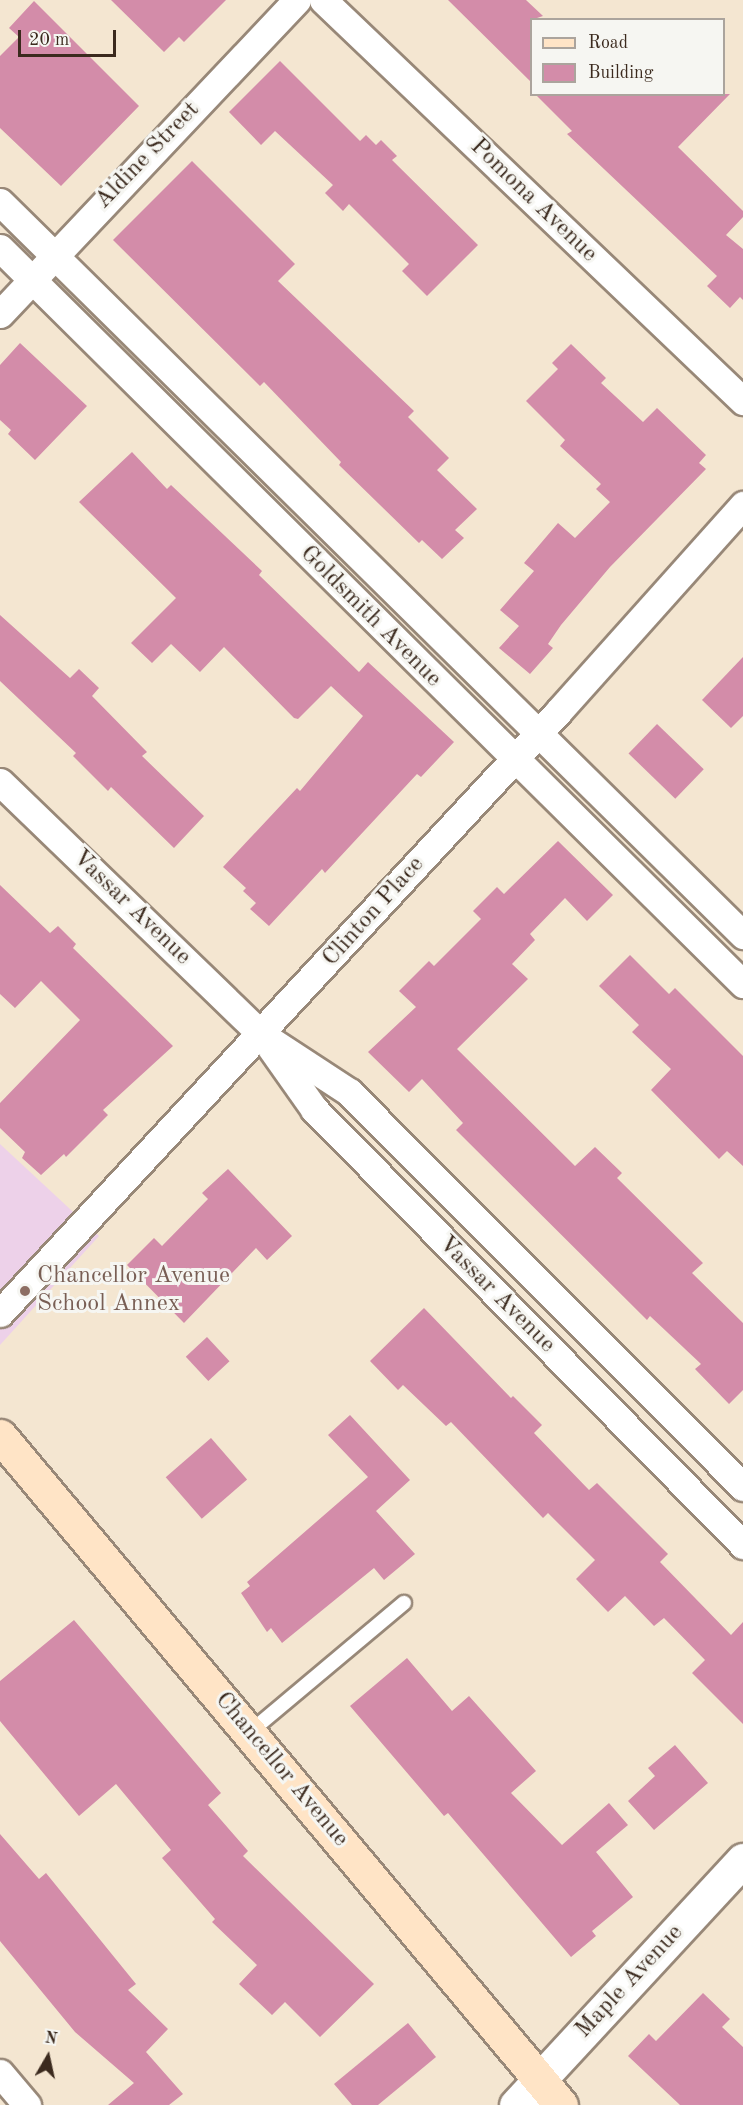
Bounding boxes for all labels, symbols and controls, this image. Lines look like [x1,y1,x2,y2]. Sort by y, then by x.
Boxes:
scale bar [21,18,118,56]
legend [530,18,725,96]
text: 20 m [29,31,69,49]
text: Road [588,34,628,52]
text: Building [588,64,653,82]
street label: Aldine Street [90,96,206,216]
street label: Pomona Avenue [463,133,603,269]
street label: Goldsmith Avenue [293,540,447,694]
street label: Vassar Avenue [66,844,196,972]
street label: Clinton Place [317,851,431,973]
street label: Vassar Avenue [431,1230,561,1360]
place label: Chancellor Avenue School Annex [37,1263,230,1319]
marker: Chancellor Avenue School Annex [18,1284,32,1298]
street label: Chancellor Avenue [208,1687,354,1853]
street label: Maple Avenue [570,1919,690,2045]
north arrow [18,2027,78,2087]
text: N [44,2030,58,2048]

